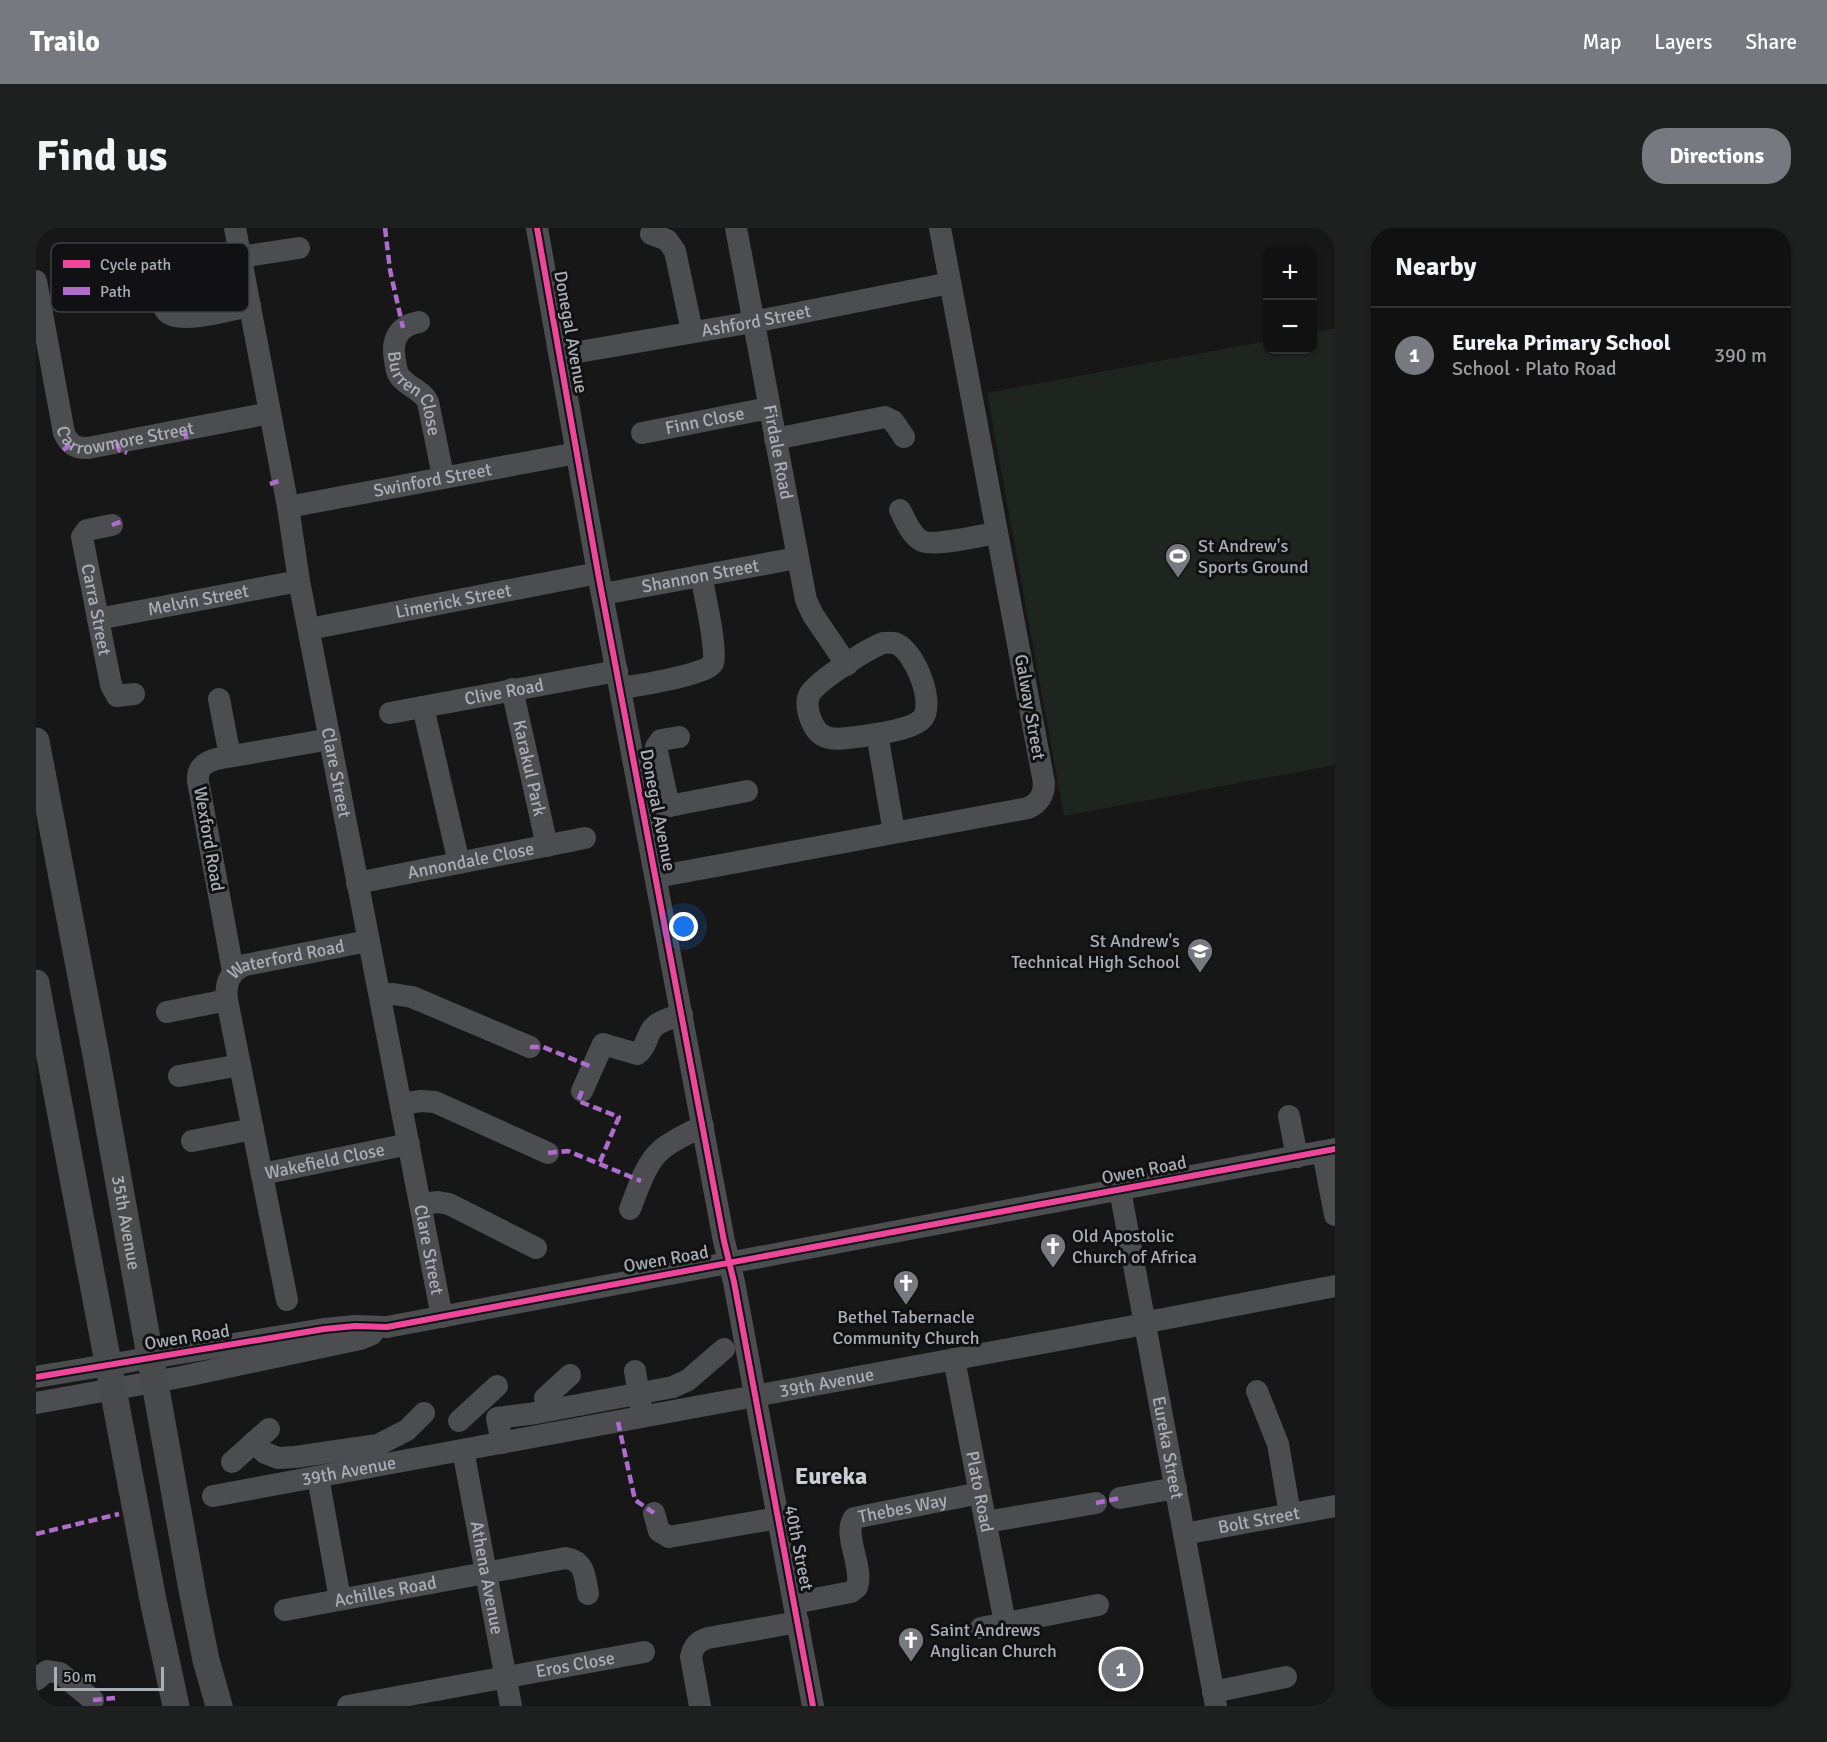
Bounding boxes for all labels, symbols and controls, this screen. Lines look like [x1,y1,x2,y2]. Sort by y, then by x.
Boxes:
text: Trailo [30,25,100,59]
text: Map [1583,29,1621,55]
text: Layers [1654,29,1712,55]
text: Share [1745,29,1797,55]
button: Directions [1642,128,1791,184]
text: Find us [36,131,167,182]
legend [51,243,249,312]
map controls [1263,246,1317,354]
button: + [1263,246,1317,300]
text: Nearby [1395,251,1476,283]
text: Cycle path [100,255,171,275]
street label: Donegal Avenue [549,269,593,395]
text: Path [100,282,131,302]
street label: Ashford Street [700,300,813,342]
button: − [1263,300,1317,354]
text: Eureka Primary School [1452,329,1671,356]
text: 1 [1409,343,1420,368]
text: 390 m [1714,343,1767,368]
street label: Burren Close [383,350,446,438]
text: School · Plato Road [1452,356,1617,381]
street label: Finn Close [663,402,746,439]
street label: Firdale Road [758,403,798,501]
street label: Carrowmore Street [52,417,196,459]
street label: Swinford Street [372,458,493,502]
place label: St Andrew's Sports Ground [1198,535,1308,578]
sports icon: St Andrew's Sports Ground [1163,541,1193,579]
street label: Shannon Street [640,554,761,598]
street label: Carra Street [76,562,116,657]
street label: Limerick Street [393,579,513,623]
street label: Melvin Street [146,580,251,620]
street label: Galway Street [1010,652,1050,762]
street label: Clive Road [463,674,546,710]
street label: Karakul Park [508,718,551,818]
street label: Clare Street [317,726,356,820]
street label: Donegal Avenue [635,747,681,873]
street label: Wexford Road [189,785,229,893]
street label: Annondale Close [405,837,536,884]
your location [669,912,698,941]
place label: St Andrew's Technical High School [1011,930,1180,973]
street label: Waterford Road [223,935,346,984]
school or university icon: St Andrew's Technical High School [1185,936,1215,974]
street label: Wakefield Close [263,1138,387,1184]
street label: Owen Road [1100,1151,1188,1189]
street label: 35th Avenue [107,1173,145,1272]
street label: Clare Street [409,1203,448,1297]
place label: Old Apostolic Church of Africa [1072,1225,1197,1268]
church icon: Old Apostolic Church of Africa [1038,1231,1068,1269]
street label: Owen Road [622,1241,710,1277]
church icon: Bethel Tabernacle Community Church [891,1268,921,1306]
place label: Bethel Tabernacle Community Church [832,1306,980,1349]
street label: Owen Road [143,1319,231,1355]
street label: 39th Avenue [777,1363,876,1402]
street label: Eureka Street [1148,1394,1188,1501]
street label: Plato Road [961,1449,998,1534]
street label: 39th Avenue [300,1451,398,1490]
district label: Eureka [795,1461,867,1491]
street label: Thebes Way [856,1489,949,1528]
street label: Bolt Street [1216,1502,1301,1538]
street label: 40th Street [780,1503,818,1593]
street label: Athena Avenue [466,1519,508,1636]
street label: Achilles Road [332,1571,438,1612]
place label: Saint Andrews Anglican Church [930,1619,1057,1662]
church icon: Saint Andrews Anglican Church [896,1625,926,1663]
pin: 1 [1102,1646,1140,1692]
street label: Eros Close [534,1647,617,1683]
scale bar [54,1664,164,1692]
text: 50 m [63,1667,97,1687]

